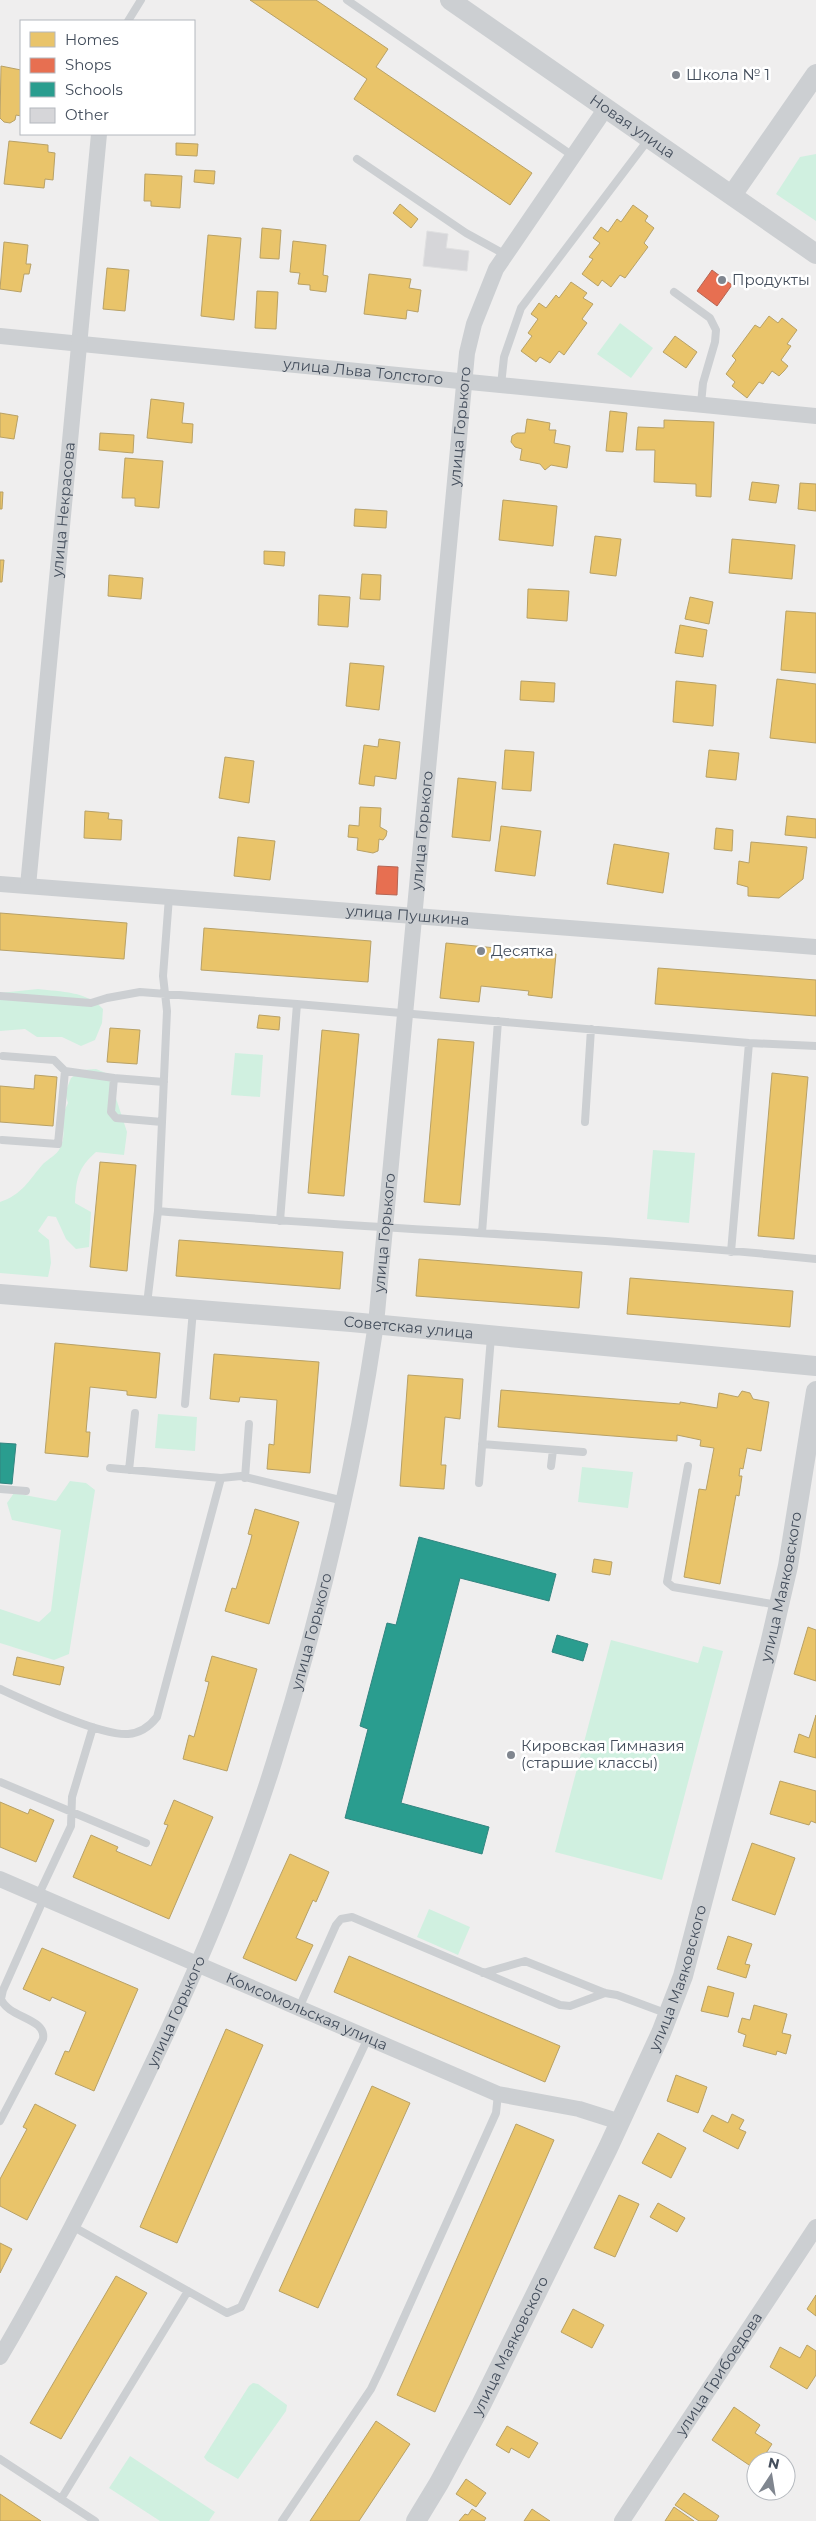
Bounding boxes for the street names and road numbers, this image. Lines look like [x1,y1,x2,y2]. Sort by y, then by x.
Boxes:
street label: Новая улица [586,90,679,162]
street label: улица Льва Толстого [281,354,444,388]
street label: улица Горького [444,366,475,488]
street label: улица Некрасова [47,441,79,579]
street label: улица Горького [407,770,437,892]
street label: улица Пушкина [345,901,470,929]
street label: улица Горького [369,1172,399,1294]
street label: Советская улица [343,1311,474,1343]
street label: улица Маяковского [755,1510,806,1665]
street label: улица Горького [286,1571,336,1693]
street label: улица Маяковского [644,1903,710,2055]
street label: улица Горького [142,1953,209,2071]
street label: Комсомольская улица [223,1968,391,2054]
street label: улица Маяковского [467,2273,552,2419]
street label: улица Грибоедова [670,2309,766,2440]

